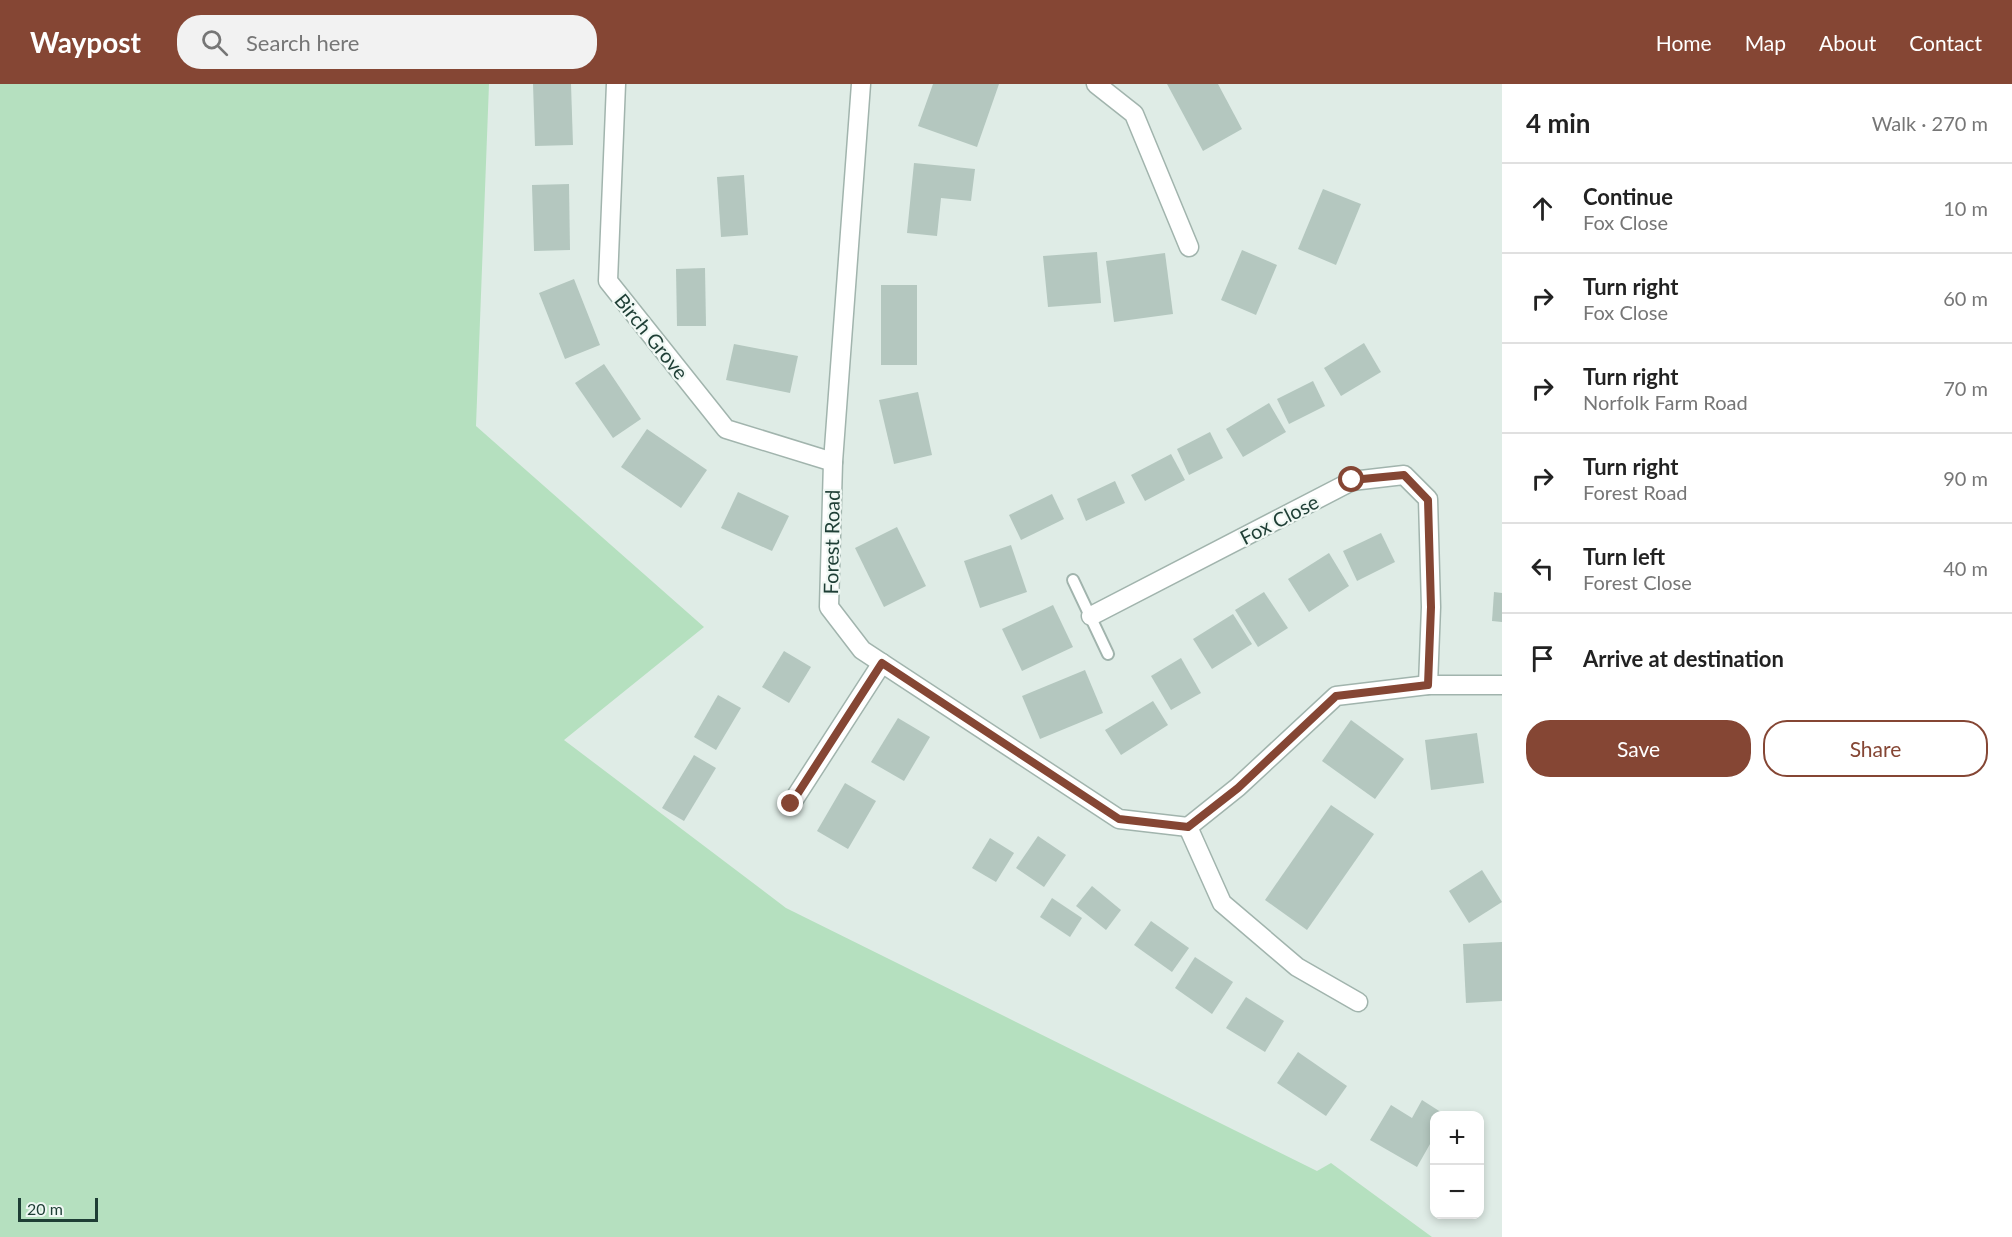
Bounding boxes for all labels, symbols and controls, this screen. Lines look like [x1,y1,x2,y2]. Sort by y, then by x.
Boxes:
search box [177,15,597,69]
text: Waypost [30,25,141,59]
icon: search [198,26,231,59]
text: Search here [246,29,359,56]
text: Home [1656,30,1712,55]
text: Map [1745,30,1786,55]
text: About [1819,30,1876,55]
text: Contact [1909,30,1982,55]
text: 4 min [1526,107,1590,139]
text: Walk · 270 m [1872,111,1988,135]
text: Continue [1583,183,1673,210]
icon: ahead [1526,192,1559,225]
text: 10 m [1943,196,1988,220]
text: Fox Close [1583,210,1668,234]
text: Turn right [1583,273,1678,300]
icon: right [1526,282,1559,315]
text: 60 m [1943,286,1988,310]
street label: Birch Grove [610,288,694,384]
text: Fox Close [1583,300,1668,324]
text: Turn right [1583,363,1678,390]
icon: right [1526,372,1559,405]
text: 70 m [1943,376,1988,400]
text: Norfolk Farm Road [1583,390,1748,414]
text: Turn right [1583,453,1678,480]
icon: right [1526,462,1559,495]
route start [1338,466,1364,492]
text: 90 m [1943,466,1988,490]
text: Forest Road [1583,480,1688,504]
street label: Fox Close [1236,489,1322,549]
street label: Forest Road [818,490,844,594]
text: Turn left [1583,543,1665,570]
icon: left [1526,552,1559,585]
text: 40 m [1943,556,1988,580]
text: Forest Close [1583,570,1692,594]
icon: arrive [1526,642,1559,675]
text: Arrive at destination [1583,645,1784,672]
button: Save [1526,720,1751,777]
button: Share [1763,720,1988,777]
route end [777,790,803,816]
map controls [1430,1111,1484,1219]
button: + [1430,1111,1484,1165]
button: − [1430,1165,1484,1219]
scale bar [18,1195,98,1222]
text: 20 m [27,1199,63,1218]

